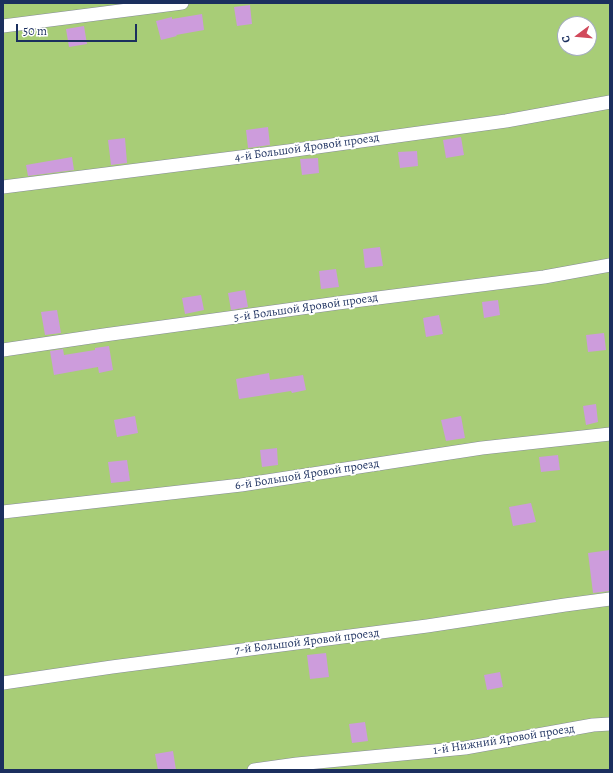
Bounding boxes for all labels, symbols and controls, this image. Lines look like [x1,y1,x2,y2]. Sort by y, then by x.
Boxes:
scale bar [18,16,139,42]
north arrow [557,16,597,56]
text: 50 m [23,23,47,39]
text: С [558,34,574,44]
street label: 4-й Большой Яровой проезд [234,131,380,165]
street label: 5-й Большой Яровой проезд [233,291,379,325]
street label: 6-й Большой Яровой проезд [234,456,380,494]
street label: 7-й Большой Яровой проезд [234,626,380,658]
street label: 1-й Нижний Яровой проезд [432,722,576,758]

